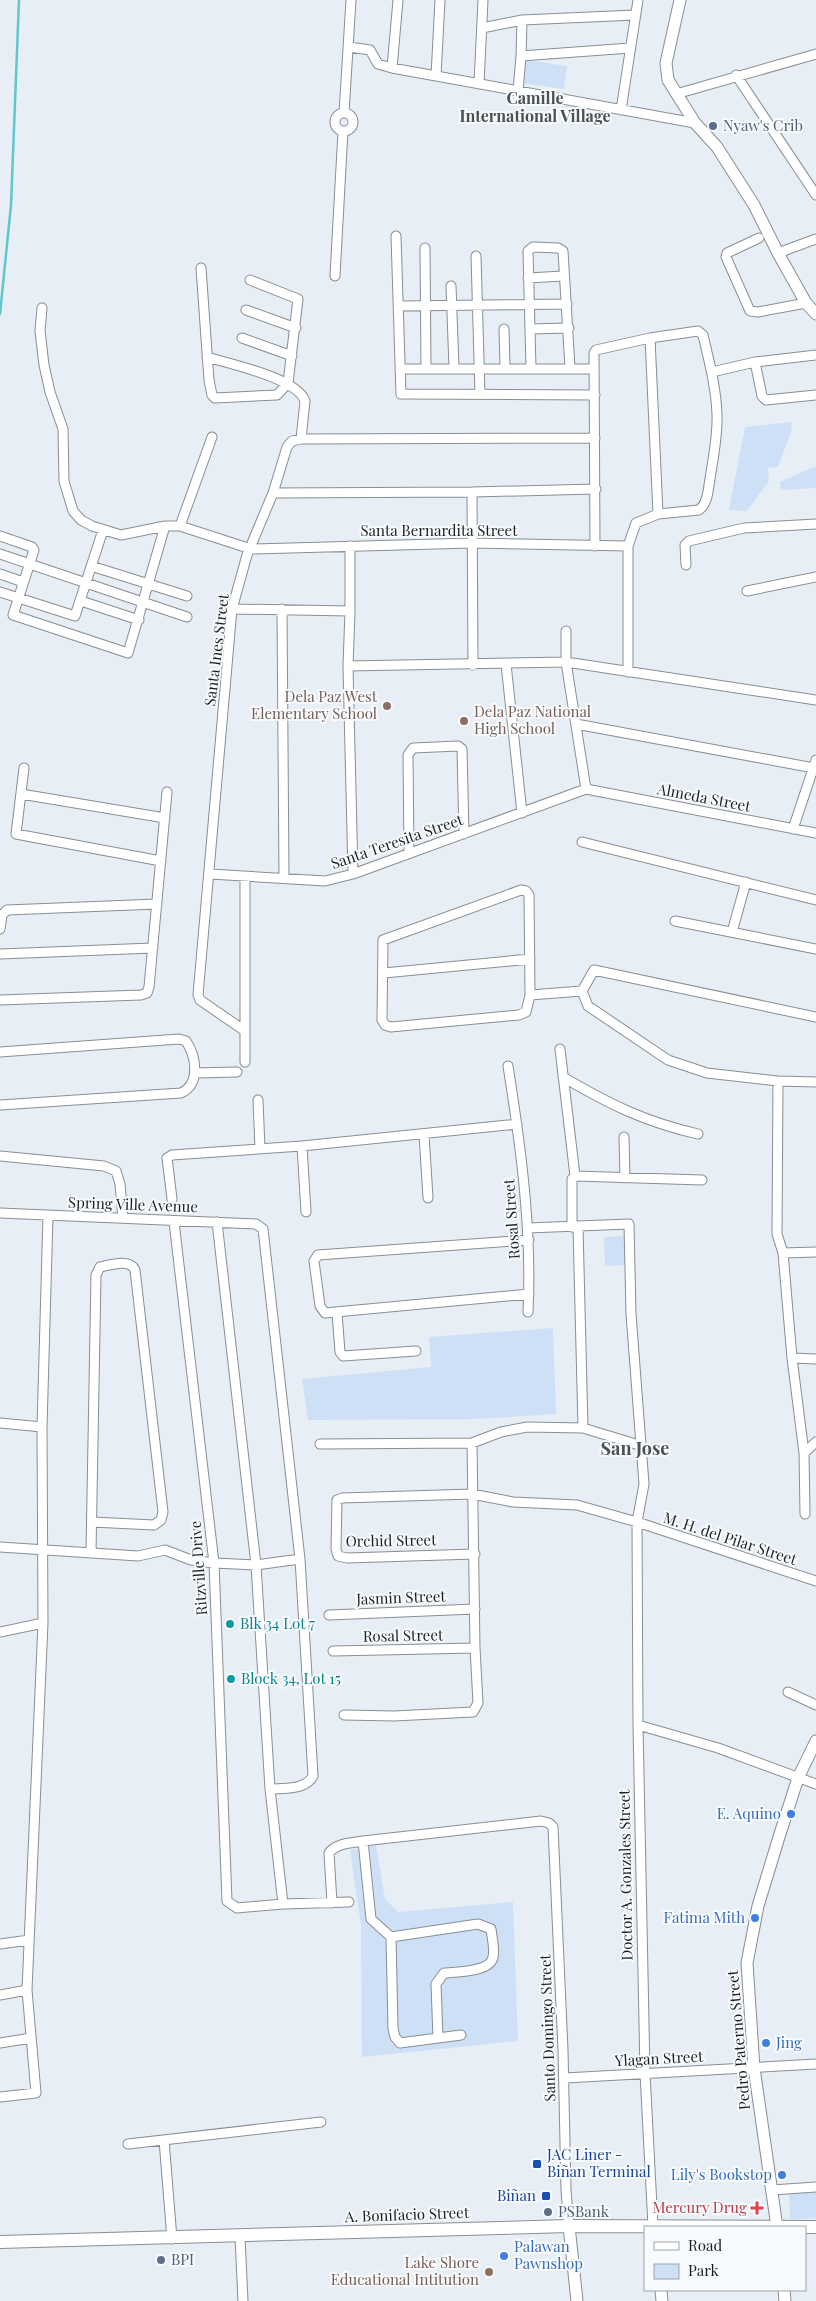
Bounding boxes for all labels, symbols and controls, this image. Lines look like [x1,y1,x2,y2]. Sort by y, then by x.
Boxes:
district label: Camille International Village [459,87,611,126]
place label: Nyaw's Crib [723,115,803,135]
marker: Nyaw's Crib [707,120,719,132]
street label: Santa Bernardita Street [361,520,518,540]
street label: Santa Ines Street [199,592,233,707]
place label: Dela Paz West Elementary School [251,686,378,723]
marker: Dela Paz West Elementary School [381,700,393,712]
place label: Dela Paz National High School [474,701,591,738]
marker: Dela Paz National High School [458,715,470,727]
street label: Almeda Street [655,778,753,816]
street label: Santa Teresita Street [328,809,466,873]
street label: Rosal Street [498,1178,524,1260]
street label: Spring Ville Avenue [68,1192,198,1216]
district label: San Jose [601,1436,669,1460]
street label: M. H. del Pilar Street [661,1507,800,1569]
street label: Ritzville Drive [185,1520,211,1616]
street label: Orchid Street [345,1529,437,1551]
street label: Jasmin Street [355,1585,447,1609]
place label: Blk 34 Lot 7 [240,1613,315,1633]
marker: Blk 34 Lot 7 [224,1618,236,1630]
street label: Rosal Street [363,1624,444,1646]
place label: Block 34, Lot 15 [241,1668,341,1688]
marker: Block 34, Lot 15 [225,1673,237,1685]
street label: Doctor A. Gonzales Street [613,1789,636,1961]
place label: E. Aquino [717,1803,781,1823]
marker: E. Aquino [785,1808,797,1820]
place label: Fatima Mith [664,1907,745,1927]
marker: Fatima Mith [749,1912,761,1924]
street label: Santo Domingo Street [534,1953,560,2102]
street label: Pedro Paterno Street [722,1969,754,2111]
place label: Jing [775,2032,802,2052]
marker: Jing [760,2037,772,2049]
street label: Ylagan Street [613,2046,704,2070]
place label: JAC Liner - Biñan Terminal [546,2144,651,2181]
marker: JAC Liner - Biñan Terminal [531,2158,543,2170]
place label: Lily's Bookstop [671,2164,772,2184]
marker: Lily's Bookstop [776,2169,788,2181]
place label: Biñan [497,2185,536,2205]
marker: Biñan [540,2190,552,2202]
place label: Mercury Drug [652,2197,747,2217]
place label: PSBank [558,2201,610,2221]
street label: A. Bonifacio Street [344,2202,470,2226]
marker: Mercury Drug [751,2202,763,2214]
marker: PSBank [542,2206,554,2218]
legend [644,2226,806,2291]
text: Road [688,2235,722,2255]
place label: Palawan Pawnshop [514,2236,583,2273]
place label: BPI [171,2249,194,2269]
marker: Palawan Pawnshop [498,2250,510,2262]
place label: Lake Shore Educational Intitution [331,2252,479,2289]
marker: BPI [155,2254,167,2266]
text: Park [688,2260,720,2280]
marker: Lake Shore Educational Intitution [483,2266,495,2278]

